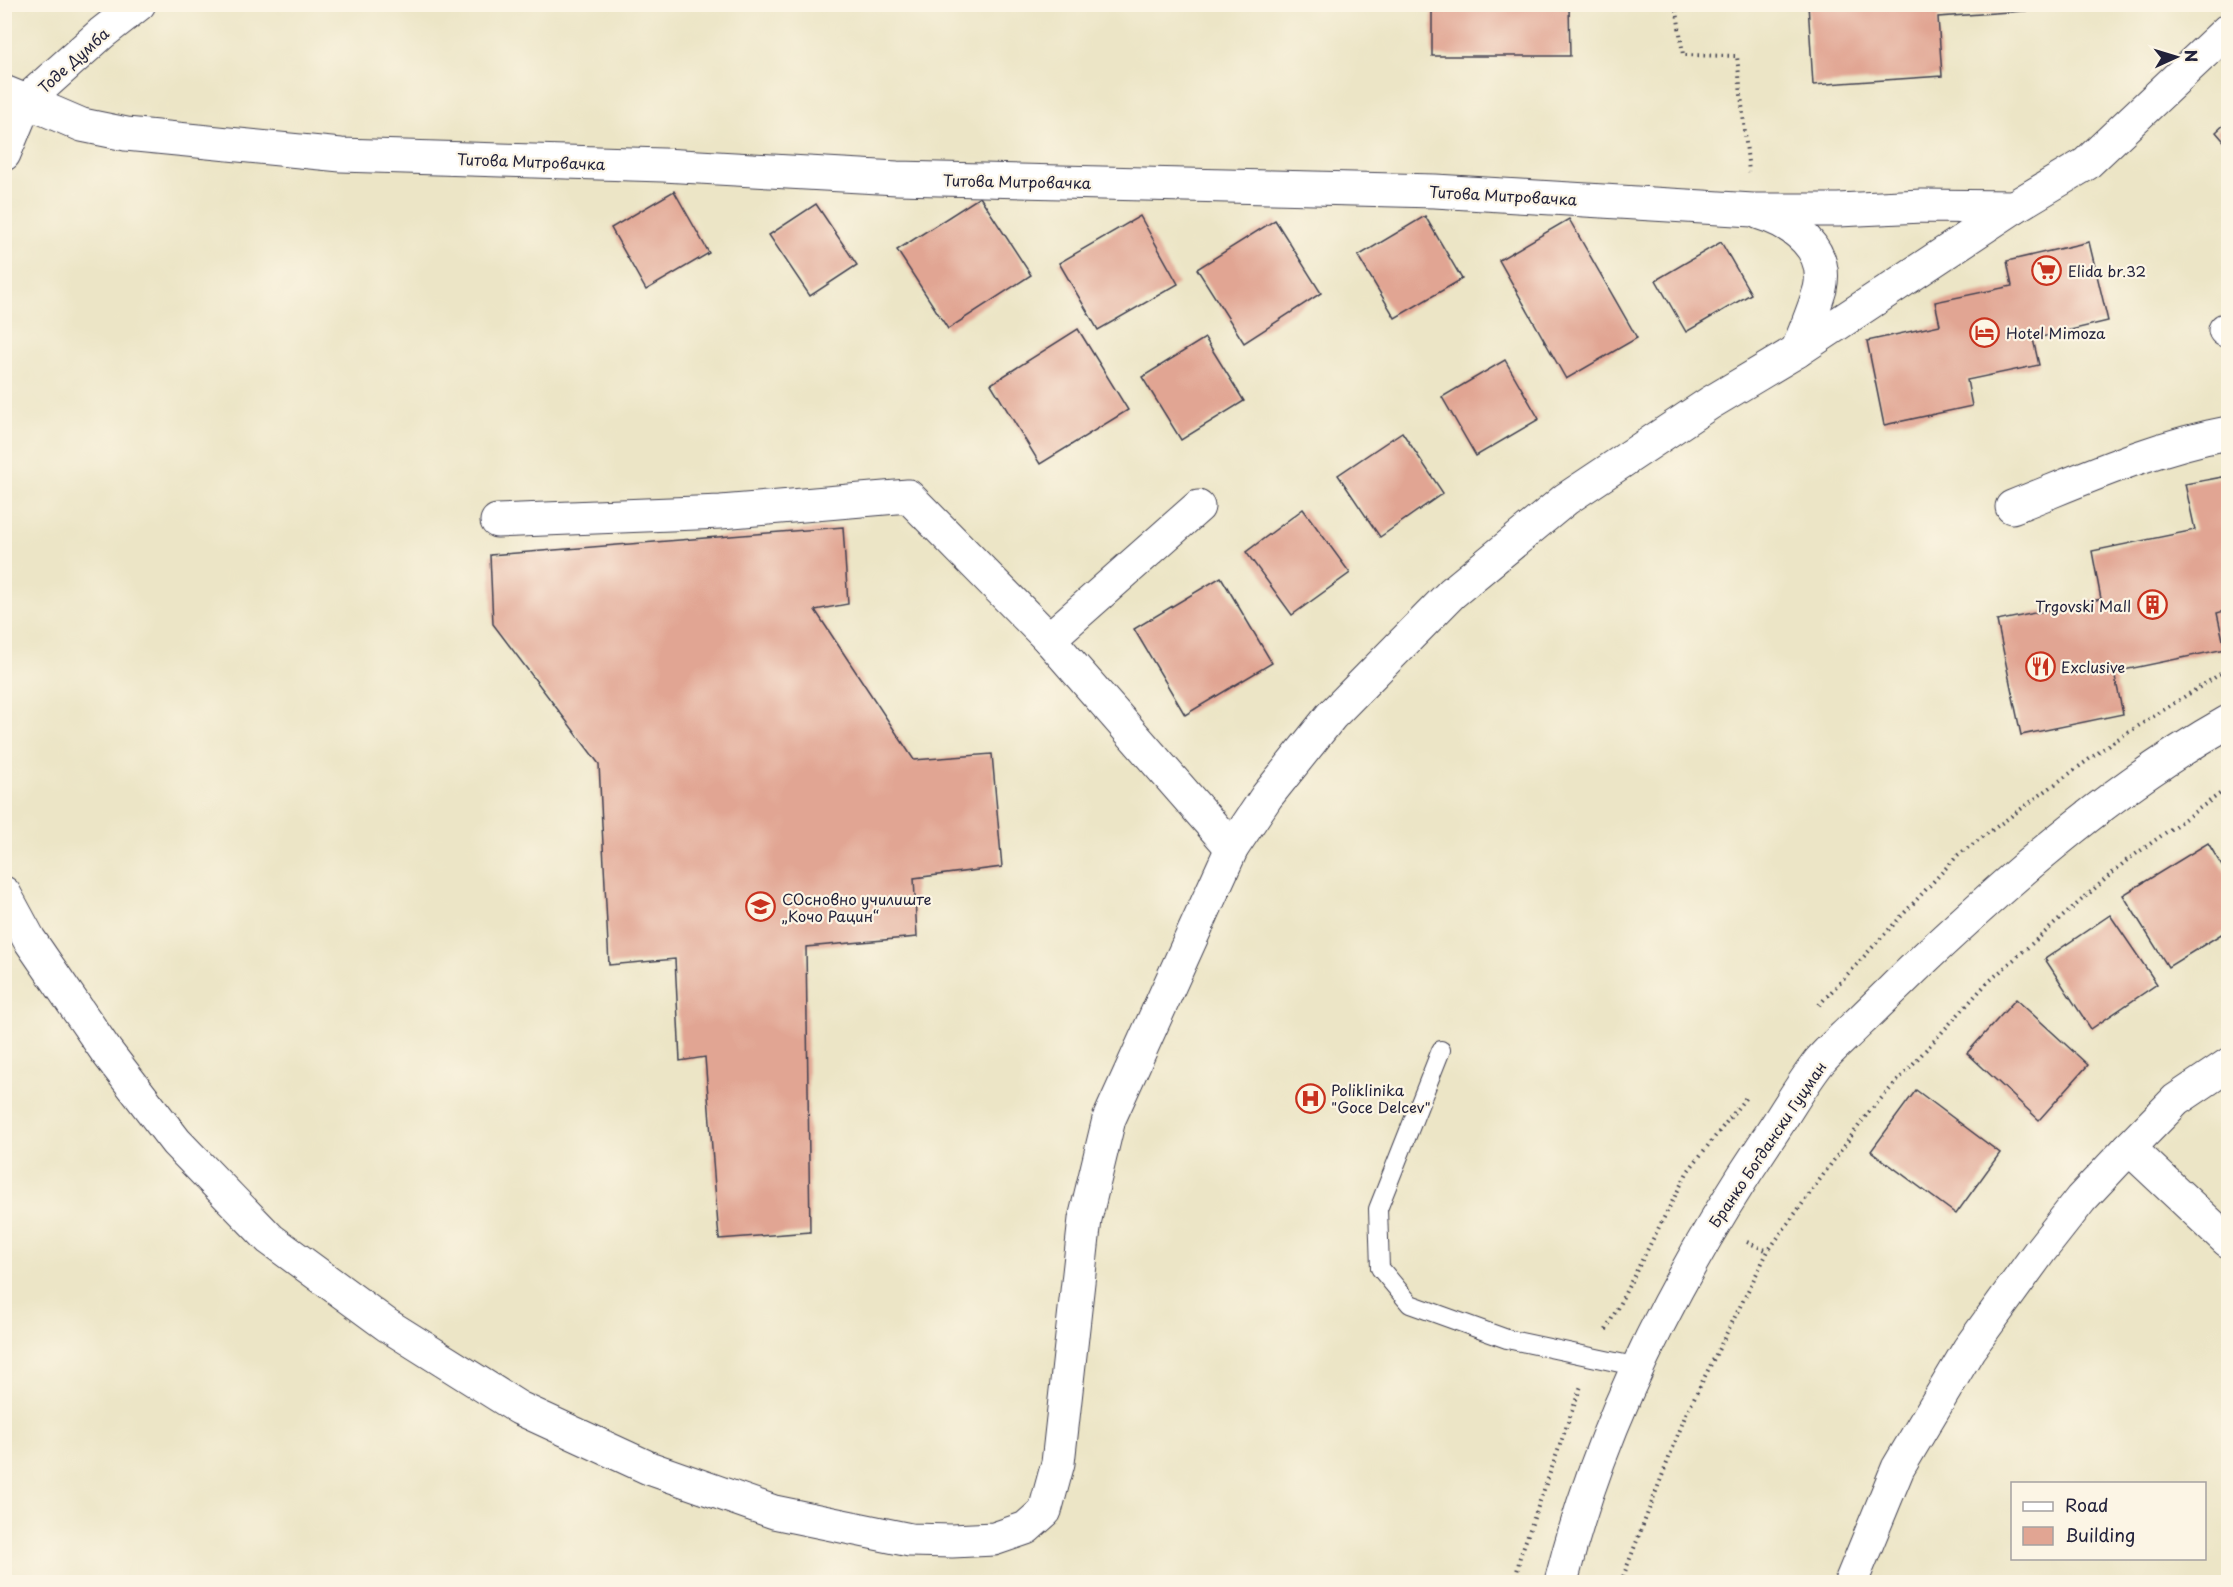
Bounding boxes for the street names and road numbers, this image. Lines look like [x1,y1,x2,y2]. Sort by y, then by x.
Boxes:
street label: Тоде Думба [32,21,114,98]
street label: Титова Митровачка [457,147,606,175]
street label: Титова Митровачка [943,168,1092,194]
street label: Титова Митровачка [1428,180,1578,210]
street label: Бранко Богдански Гуцман [1703,1056,1831,1232]

